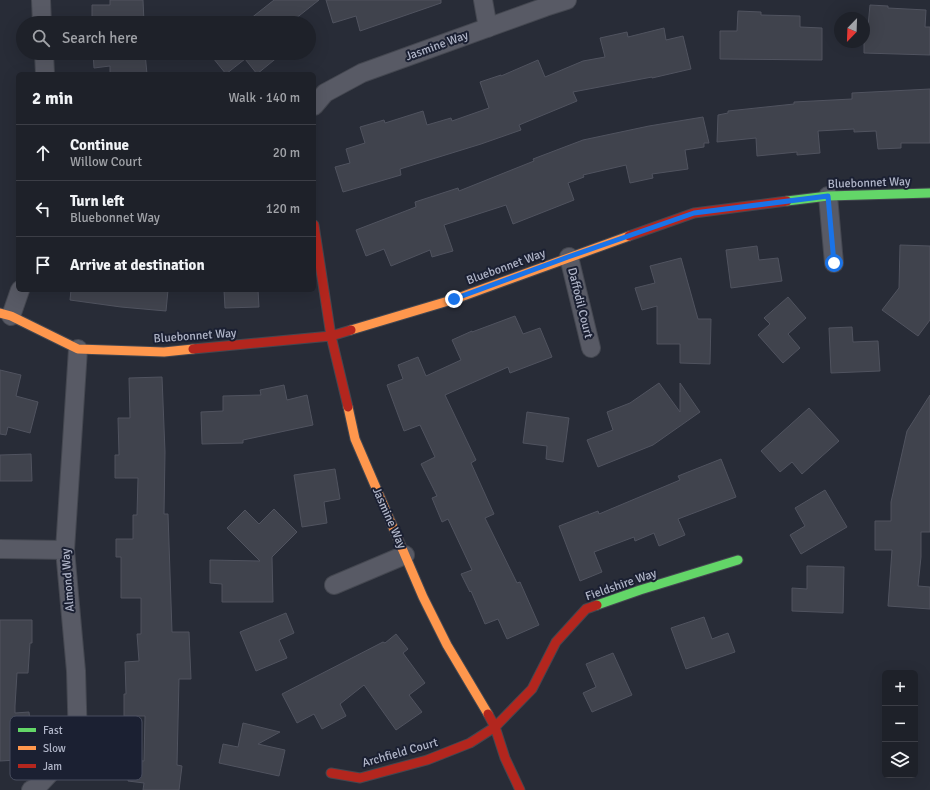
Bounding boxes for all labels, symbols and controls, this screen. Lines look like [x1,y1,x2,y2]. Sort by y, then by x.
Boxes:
north arrow [834,12,870,48]
search box [16,16,316,60]
icon: search [30,27,52,49]
street label: Jasmine Way [404,28,471,64]
text: Search here [62,29,138,47]
text: 2 min [32,88,73,109]
text: Walk · 140 m [229,90,300,106]
text: Continue [70,136,129,154]
icon: ahead [32,142,54,164]
text: 20 m [273,145,300,161]
text: Willow Court [70,154,142,170]
street label: Bluebonnet Way [827,174,911,192]
text: Turn left [70,192,124,210]
icon: left [32,198,54,220]
text: 120 m [266,201,300,217]
text: Bluebonnet Way [70,210,160,226]
street label: Bluebonnet Way [464,246,548,288]
icon: arrive [32,254,54,276]
route start [825,254,843,272]
text: Arrive at destination [70,256,205,274]
street label: Daffodil Court [564,266,596,340]
route end [445,290,463,308]
street label: Bluebonnet Way [153,326,237,346]
street label: Jasmine Way [369,485,409,551]
street label: Almond Way [58,547,78,612]
street label: Fieldshire Way [583,566,659,604]
map controls [882,670,918,778]
button: + [882,670,918,706]
button: − [882,706,918,742]
legend [10,716,142,780]
text: Fast [43,724,63,737]
street label: Archfield Court [360,735,440,771]
text: Slow [43,742,66,755]
button: layers [882,742,918,778]
text: Jam [43,760,62,773]

